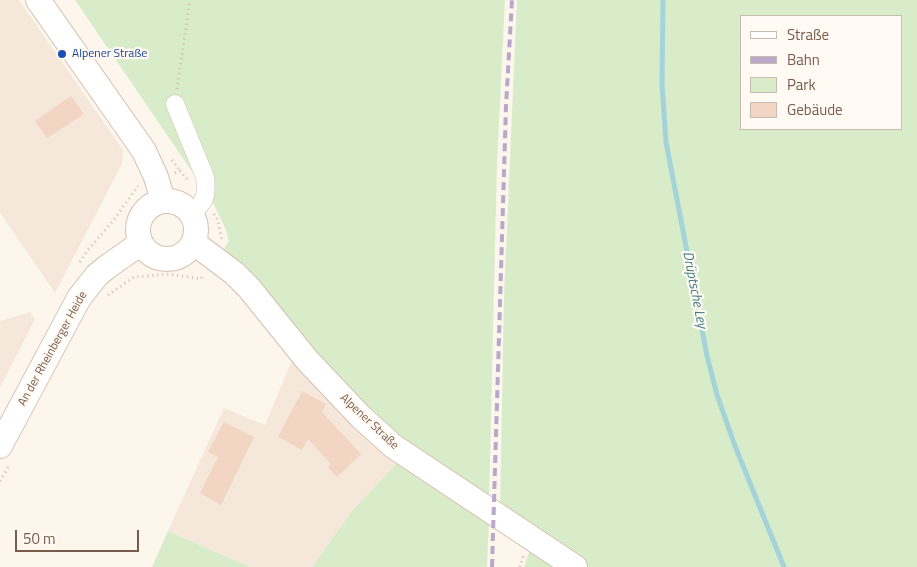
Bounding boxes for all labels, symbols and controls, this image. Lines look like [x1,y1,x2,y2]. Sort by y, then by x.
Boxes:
legend [740,15,902,130]
text: Straße [787,23,829,46]
place label: Alpener Straße [72,47,147,61]
marker: Alpener Straße [56,48,68,60]
text: Bahn [787,48,820,71]
text: Park [787,73,816,96]
text: Gebäude [787,98,843,121]
water label: Drüptsche Ley [678,250,710,330]
street label: An der Rheinberger Heide [15,289,91,409]
street label: Alpener Straße [337,391,401,453]
scale bar [18,520,141,552]
text: 50 m [23,527,56,550]

